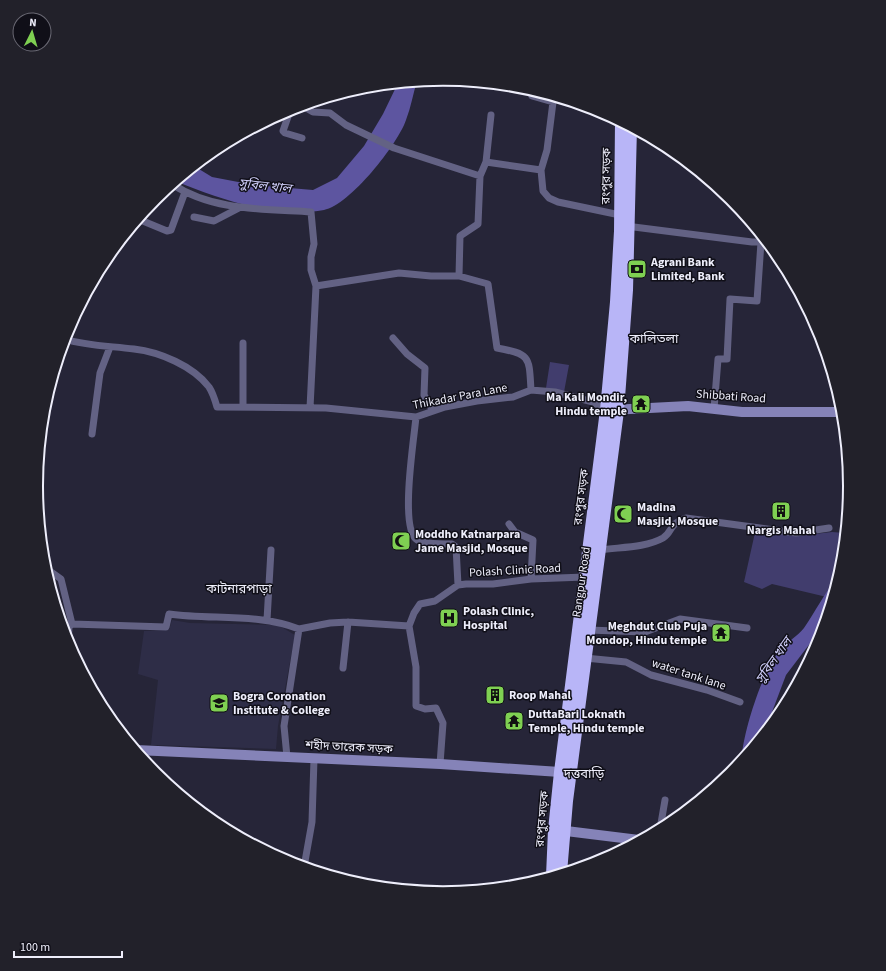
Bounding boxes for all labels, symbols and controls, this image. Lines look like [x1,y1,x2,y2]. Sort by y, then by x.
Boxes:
north arrow [12,12,52,52]
text: N [29,15,37,30]
street label: রংপুর সড়ক [597,147,615,205]
water label: সুবিল খাল [238,174,295,198]
place label: Agrani Bank Limited, Bank [650,254,725,285]
bank icon: Agrani Bank Limited, Bank [626,258,648,280]
district label: কালিতলা [628,330,679,348]
street label: Thikadar Para Lane [411,379,509,414]
street label: Shibbati Road [695,386,766,407]
place label: Ma Kali Mondir, Hindu temple [546,389,627,420]
temple icon: Ma Kali Mondir, Hindu temple [630,393,652,415]
street label: রংপুর সড়ক [570,468,593,527]
place label: Madina Masjid, Mosque [637,499,718,530]
building icon: Nargis Mahal [770,500,792,522]
mosque icon: Madina Masjid, Mosque [612,503,634,525]
place label: Nargis Mahal [747,522,816,539]
place label: Moddho Katnarpara Jame Masjid, Mosque [415,526,528,557]
mosque icon: Moddho Katnarpara Jame Masjid, Mosque [390,530,412,552]
street label: Rangpur Road [568,546,595,618]
street label: Polash Clinic Road [469,560,561,581]
district label: কাটনারপাড়া [205,580,272,598]
place label: Polash Clinic, Hospital [463,603,534,634]
hospital icon: Polash Clinic, Hospital [438,607,460,629]
place label: Meghdut Club Puja Mondop, Hindu temple [586,618,707,649]
temple icon: Meghdut Club Puja Mondop, Hindu temple [710,622,732,644]
water label: সুবিল খাল [751,632,798,687]
street label: water tank lane [650,654,728,694]
building icon: Roop Mahal [484,684,506,706]
place label: Roop Mahal [509,687,571,704]
place label: Bogra Coronation Institute & College [233,688,330,719]
school or university icon: Bogra Coronation Institute & College [208,692,230,714]
place label: DuttaBari Loknath Temple, Hindu temple [528,706,645,737]
temple icon: DuttaBari Loknath Temple, Hindu temple [503,710,525,732]
street label: শহীদ তারেক সড়ক [304,737,394,758]
district label: দত্তবাড়ি [563,765,605,783]
street label: রংপুর সড়ক [531,790,553,849]
scale bar [14,933,122,959]
text: 100 m [20,939,50,956]

